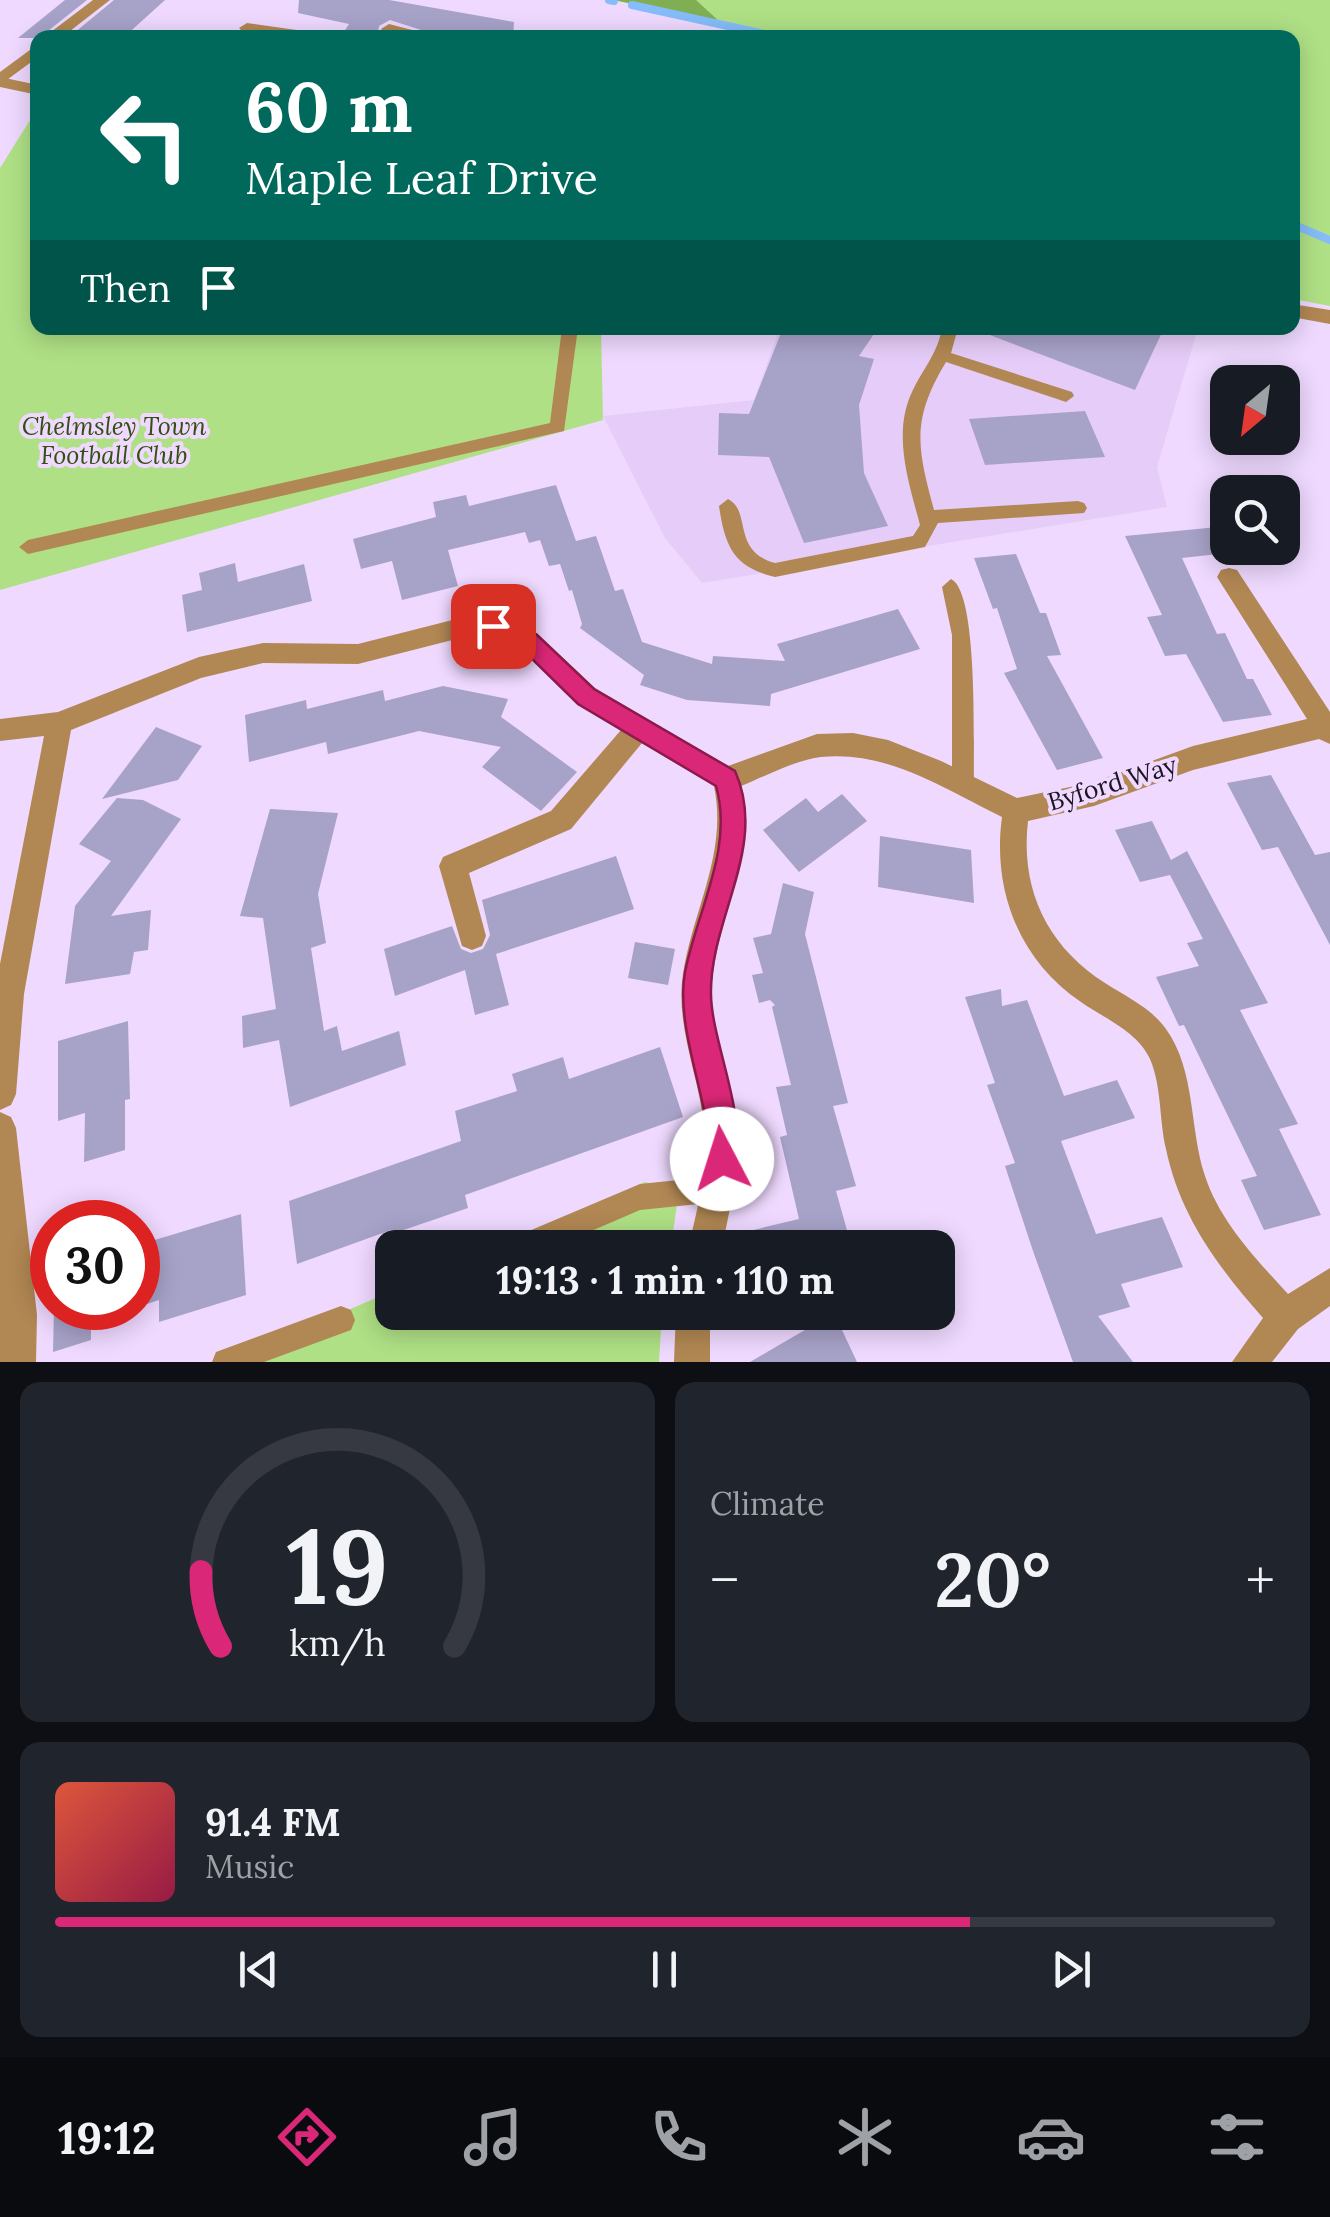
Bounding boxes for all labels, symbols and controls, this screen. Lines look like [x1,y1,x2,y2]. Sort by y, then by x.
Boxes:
text: 60 m [245,62,413,151]
icon: left [80,70,210,200]
text: Maple Leaf Drive [245,149,598,206]
icon: arrive [191,260,246,315]
text: Then [80,264,171,312]
north arrow [1210,365,1300,455]
map controls [1210,365,1300,565]
park label: Chelmsley Town Football Club [22,410,207,471]
button: search [1210,475,1300,565]
pin [451,584,536,669]
icon: arrive [466,599,521,654]
street label: Byford Way [1044,748,1181,818]
position arrow [670,1107,774,1211]
speed limit sign: 30 [30,1200,160,1330]
text: 19:13 · 1 min · 110 m [496,1256,834,1304]
text: Climate [710,1483,825,1524]
text: 19 [286,1499,389,1632]
text: 20° [934,1532,1051,1628]
text: − [710,1545,739,1615]
text: + [1246,1545,1275,1615]
text: km/h [289,1620,386,1666]
text: 91.4 FM [205,1798,341,1846]
text: Music [205,1846,294,1887]
icon: previous [231,1942,286,1997]
icon: pause [637,1942,692,1997]
icon: next [1044,1942,1099,1997]
icon: directions [272,2102,342,2172]
icon: music [458,2102,528,2172]
icon: phone [644,2102,714,2172]
icon: climate [830,2102,900,2172]
icon: car [1016,2102,1086,2172]
icon: filters [1202,2102,1272,2172]
text: 19:12 [58,2109,156,2166]

